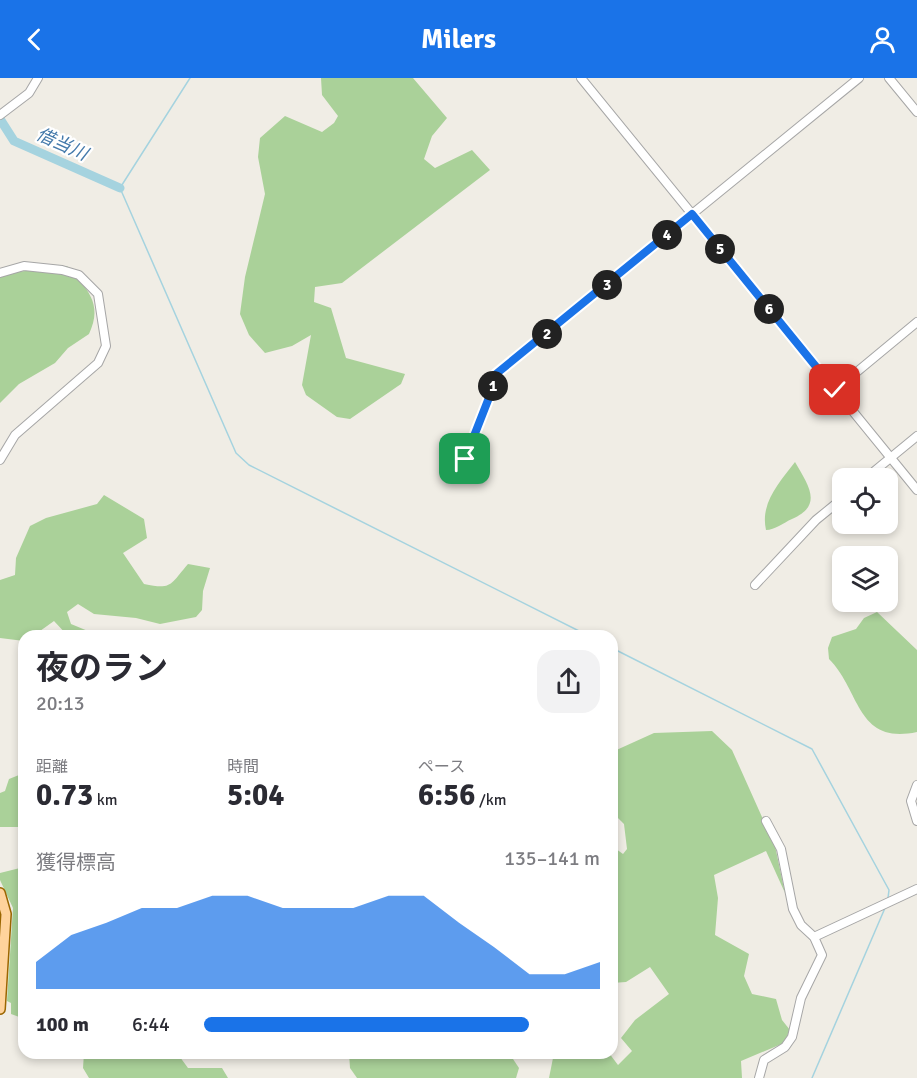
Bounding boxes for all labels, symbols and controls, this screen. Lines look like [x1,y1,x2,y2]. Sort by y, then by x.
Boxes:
icon: back [18,23,51,56]
text: Milers [421,23,496,56]
icon: person [866,23,899,56]
water label: 借当川 [33,123,93,166]
pin: 4 [652,220,682,250]
text: 4 [663,225,671,245]
pin: 5 [705,234,735,264]
text: 5 [716,239,724,259]
pin: 3 [592,270,622,300]
text: 3 [603,275,611,295]
pin: 6 [754,294,784,324]
text: 6 [765,299,773,319]
pin: 2 [532,319,562,349]
text: 2 [543,324,551,344]
pin [809,364,860,415]
pin: 1 [478,371,508,401]
icon: check [818,373,851,406]
text: 1 [489,376,497,396]
pin [439,433,490,484]
icon: arrive [448,442,481,475]
map controls [832,468,898,612]
button: locate [832,468,898,534]
button: layers [832,546,898,612]
text: 夜のラン [36,648,168,689]
button: share [537,650,600,713]
text: 20:13 [36,691,85,716]
text: 距離 [36,757,68,777]
text: 時間 [227,757,259,777]
text: ペース [418,757,465,777]
text: 0.73 [36,777,93,814]
text: 5:04 [227,777,284,814]
text: 6:56 [418,777,475,814]
text: km [93,790,118,810]
text: /km [475,790,507,810]
text: 135–141 m [504,846,600,871]
text: 獲得標高 [36,850,116,875]
text: 100 m [36,1012,89,1037]
text: 6:44 [132,1012,170,1037]

